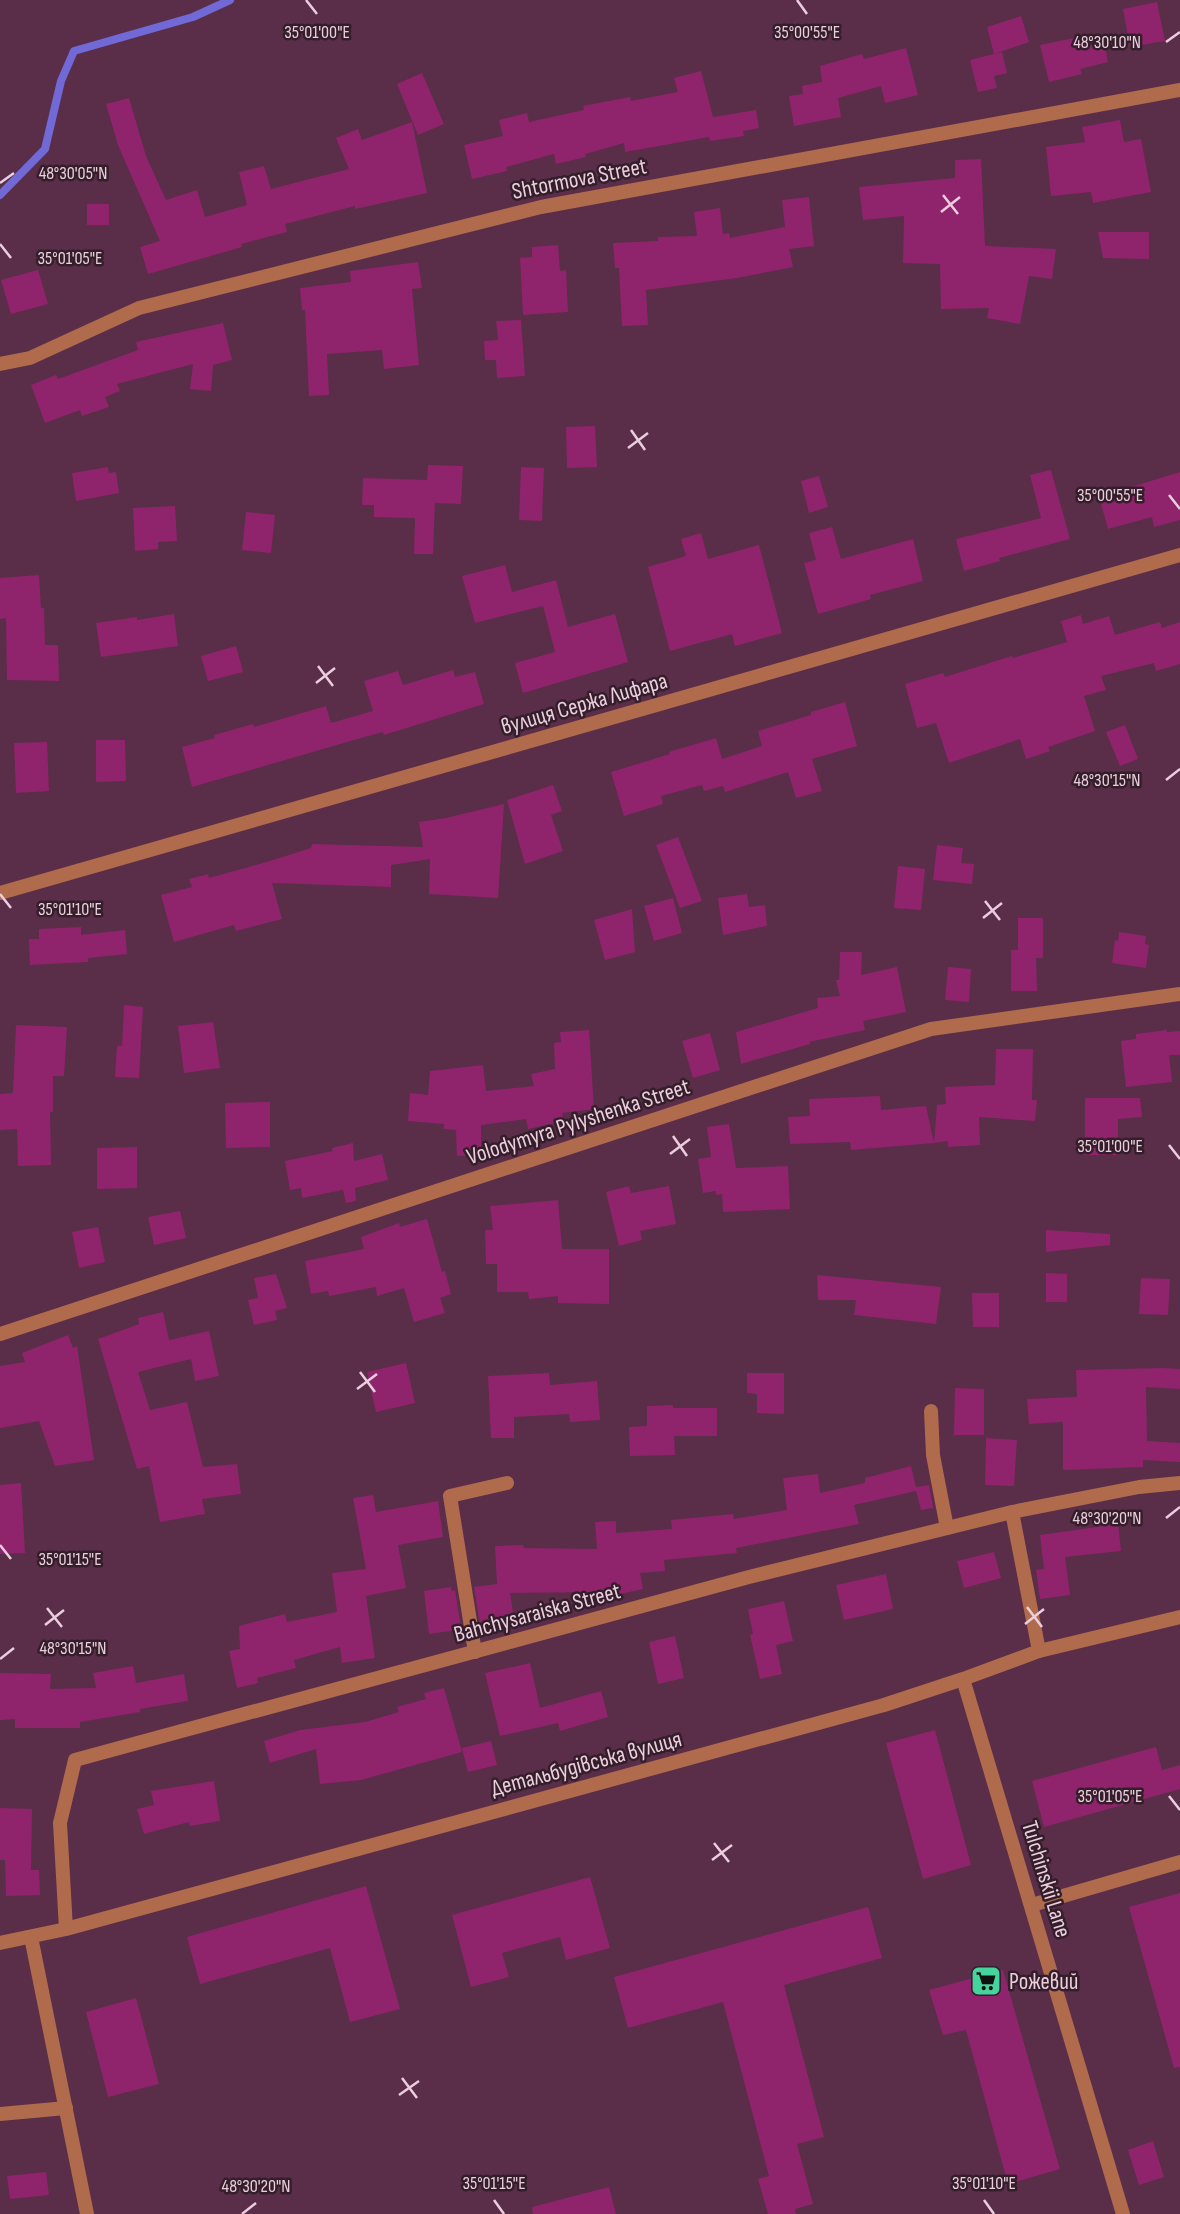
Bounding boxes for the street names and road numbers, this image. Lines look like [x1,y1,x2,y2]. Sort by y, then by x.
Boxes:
street label: Shtormova Street [509,152,649,206]
street label: вулиця Сержа Лифара [498,667,671,741]
street label: Volodymyra Pylyshenka Street [463,1073,693,1171]
street label: Bahchysaraiska Street [451,1577,624,1649]
street label: Детальбудівська вулиця [488,1725,685,1803]
street label: Tulchinskii Lane [1015,1818,1077,1941]

